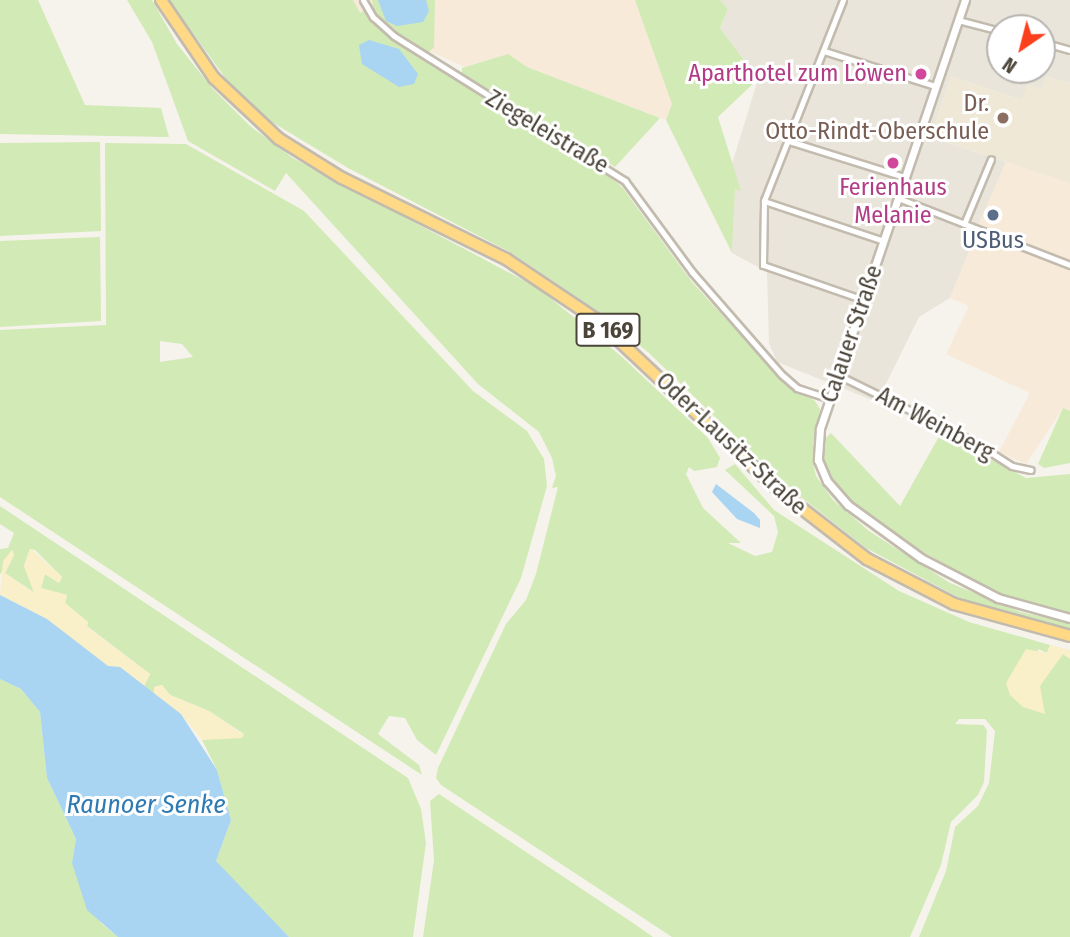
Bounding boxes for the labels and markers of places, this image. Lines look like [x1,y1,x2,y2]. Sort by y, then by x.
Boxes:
place label: Aparthotel zum Löwen [688,60,907,88]
marker: Aparthotel zum Löwen [913,66,929,82]
place label: Dr. Otto-Rindt-Oberschule [765,90,989,146]
marker: Dr. Otto-Rindt-Oberschule [995,110,1011,126]
marker: Ferienhaus Melanie [885,155,901,171]
place label: Ferienhaus Melanie [839,174,947,230]
marker: USBus [985,207,1001,223]
place label: USBus [962,227,1024,255]

